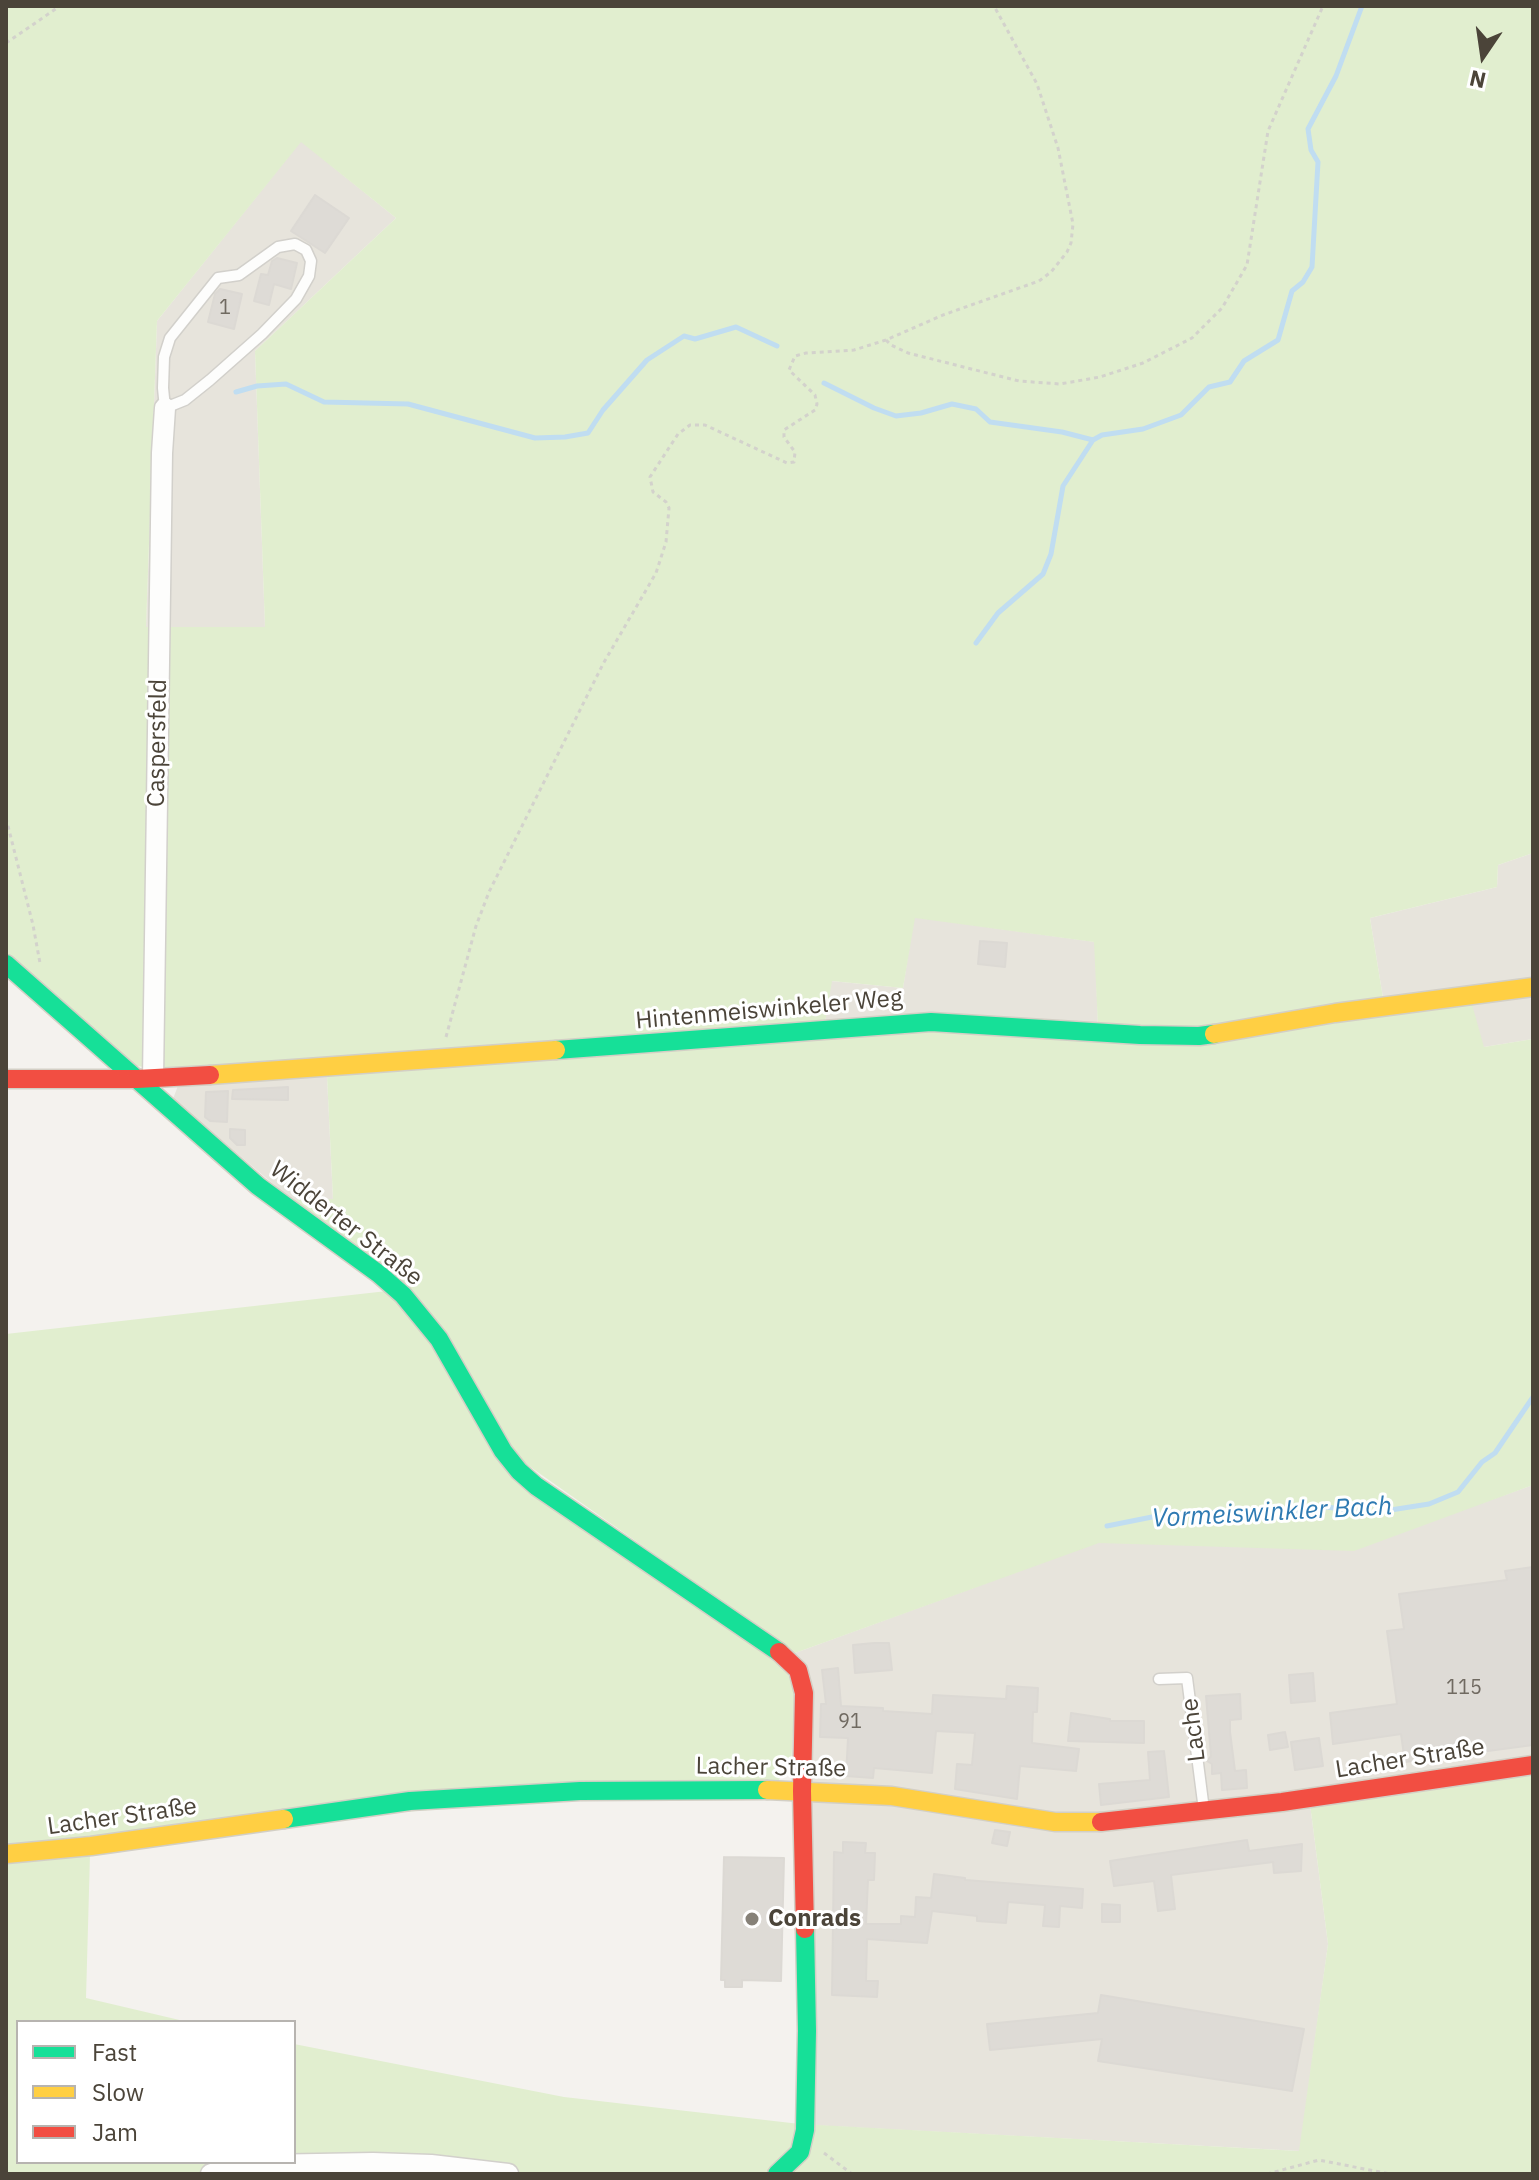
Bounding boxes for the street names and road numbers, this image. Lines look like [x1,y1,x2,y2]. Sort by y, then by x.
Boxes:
street label: Caspersfeld [142,679,174,807]
street label: Hintenmeiswinkeler Weg [634,984,904,1036]
street label: Widderter Straße [264,1155,428,1293]
street label: Lache [1176,1697,1212,1763]
street label: Lacher Straße [1333,1733,1487,1785]
street label: Lacher Straße [695,1752,847,1784]
street label: Lacher Straße [45,1792,199,1842]

